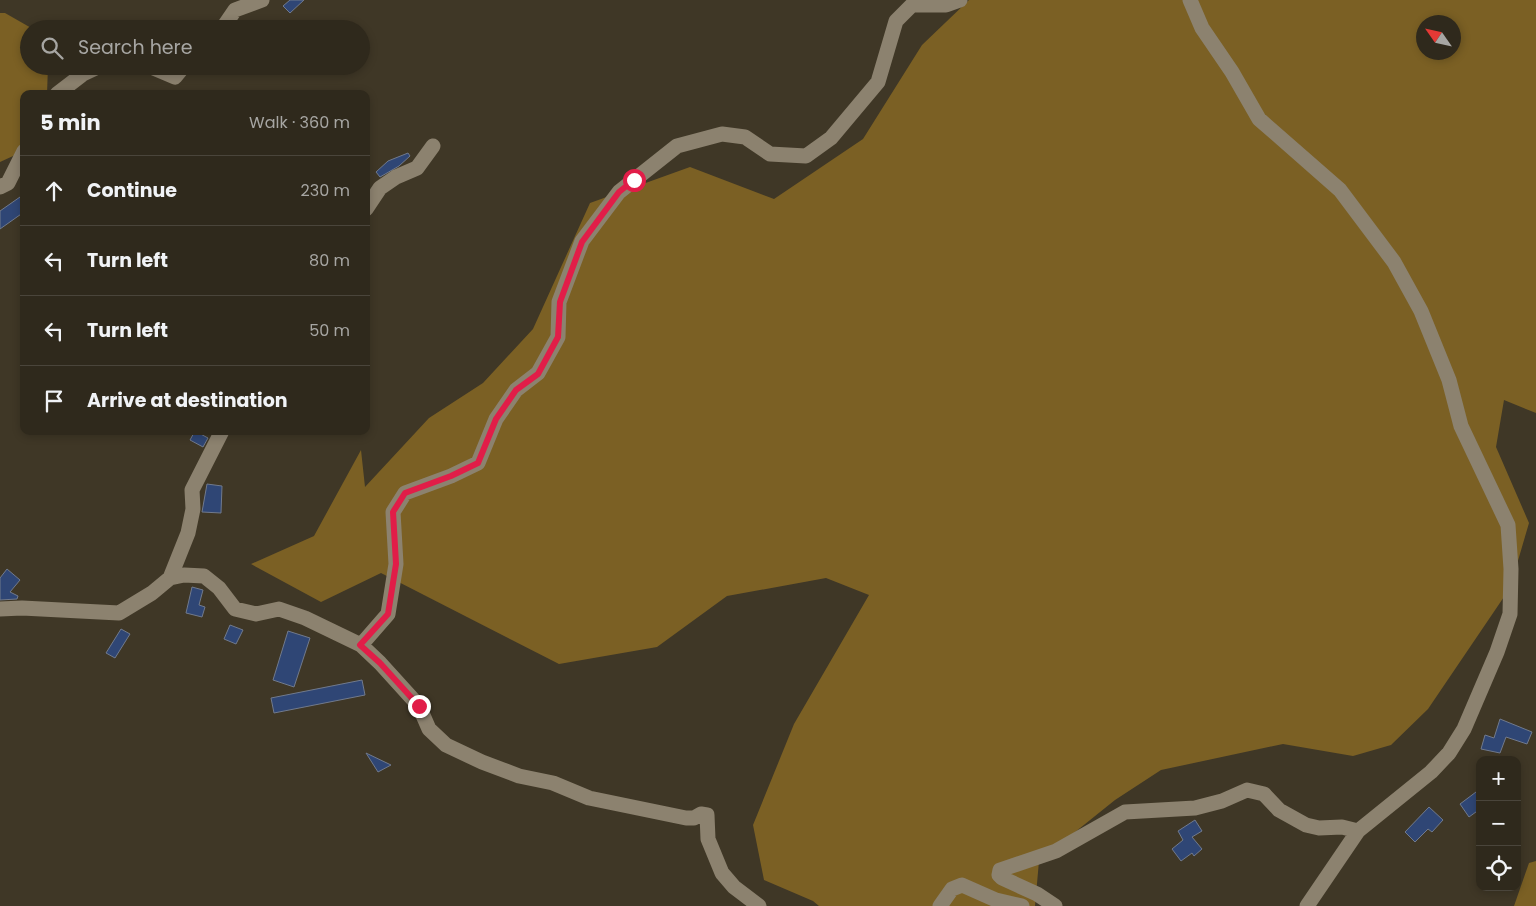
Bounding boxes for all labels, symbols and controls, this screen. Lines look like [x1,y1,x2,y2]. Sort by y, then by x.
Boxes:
north arrow [1416,15,1461,60]
search box [20,20,370,75]
icon: search [38,34,66,62]
text: Search here [78,34,192,61]
text: 5 min [40,108,101,137]
text: Walk · 360 m [249,111,350,134]
route start [623,169,646,192]
icon: ahead [40,177,68,205]
text: Continue [87,177,177,204]
text: 230 m [301,179,350,202]
icon: left [40,247,68,275]
text: Turn left [87,247,168,274]
text: 80 m [309,249,350,272]
icon: left [40,317,68,345]
text: Turn left [87,317,168,344]
text: 50 m [309,319,350,342]
icon: arrive [40,387,68,415]
text: Arrive at destination [87,387,288,414]
route end [408,695,431,718]
map controls [1476,756,1521,891]
button: + [1476,756,1521,801]
button: − [1476,801,1521,846]
button: locate [1476,846,1521,891]

